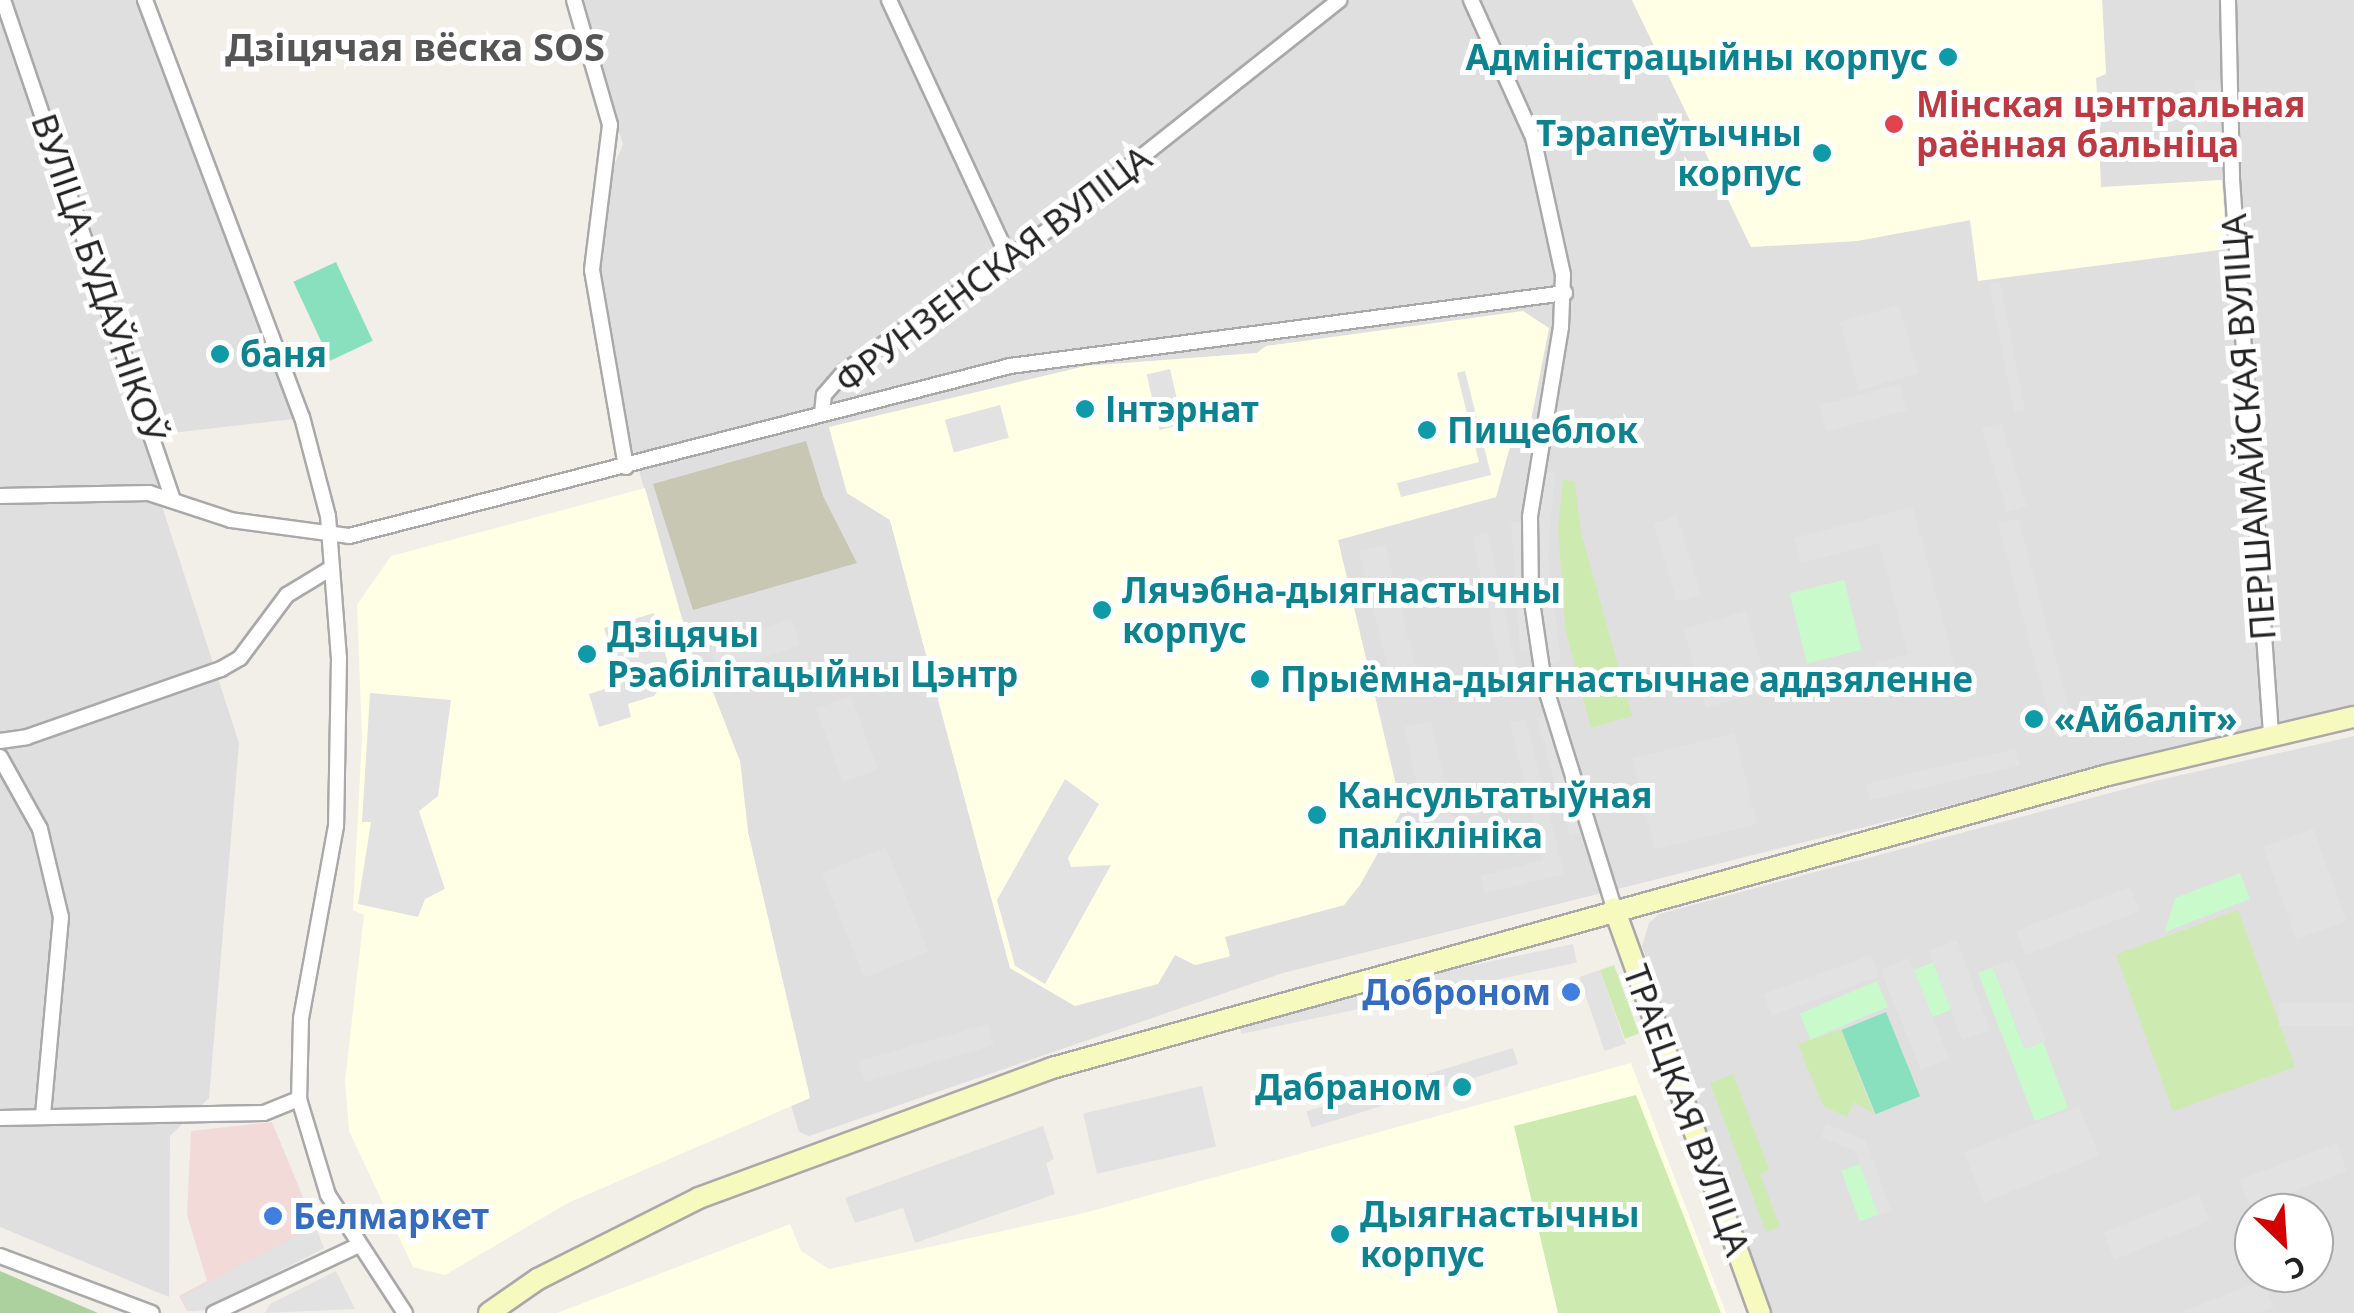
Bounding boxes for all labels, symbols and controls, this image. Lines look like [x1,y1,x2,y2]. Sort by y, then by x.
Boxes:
district label: Дзіцячая вёска SOS [225,24,605,70]
place label: Адміністрацыйны корпус [1466,36,1928,78]
marker: Адміністрацыйны корпус [1937,46,1959,68]
place label: Мінская цэнтральная раённая бальніца [1916,83,2305,165]
street label: ВУЛІЦА БУДАЎНІКОЎ [23,108,175,448]
marker: Мінская цэнтральная раённая бальніца [1881,111,1907,137]
place label: Тэрапеўтычны корпус [1536,112,1802,194]
street label: ФРУНЗЕНСКАЯ ВУЛІЦА [827,137,1159,401]
marker: Тэрапеўтычны корпус [1811,142,1833,164]
street label: ПЕРШАМАЙСКАЯ ВУЛІЦА [2212,212,2284,642]
place label: баня [240,333,327,375]
marker: баня [209,343,231,365]
place label: Інтэрнат [1105,388,1259,430]
marker: Інтэрнат [1074,398,1096,420]
place label: Пищеблок [1447,409,1638,451]
marker: Пищеблок [1416,419,1438,441]
place label: Лячэбна-дыягнастычны корпус [1122,569,1561,651]
marker: Лячэбна-дыягнастычны корпус [1091,599,1113,621]
place label: Дзіцячы Рэабілітацыйны Цэнтр [607,613,1018,695]
marker: Дзіцячы Рэабілітацыйны Цэнтр [576,643,598,665]
place label: Прыёмна-дыягнастычнае аддзяленне [1280,658,1973,700]
marker: Прыёмна-дыягнастычнае аддзяленне [1249,668,1271,690]
place label: «Айбаліт» [2054,698,2237,740]
marker: «Айбаліт» [2023,708,2045,730]
place label: Кансультатыўная паліклініка [1337,774,1652,856]
marker: Кансультатыўная паліклініка [1306,804,1328,826]
street label: ТРАЕЦКАЯ ВУЛІЦА [1615,959,1759,1261]
place label: Доброном [1362,971,1551,1013]
marker: Доброном [1560,981,1582,1003]
place label: Дабраном [1255,1066,1442,1108]
marker: Дабраном [1451,1076,1473,1098]
place label: Дыягнастычны корпус [1360,1193,1640,1275]
north arrow [2234,1193,2334,1293]
place label: Белмаркет [293,1195,489,1237]
marker: Белмаркет [262,1205,284,1227]
marker: Дыягнастычны корпус [1329,1223,1351,1245]
text: С [2280,1247,2312,1289]

